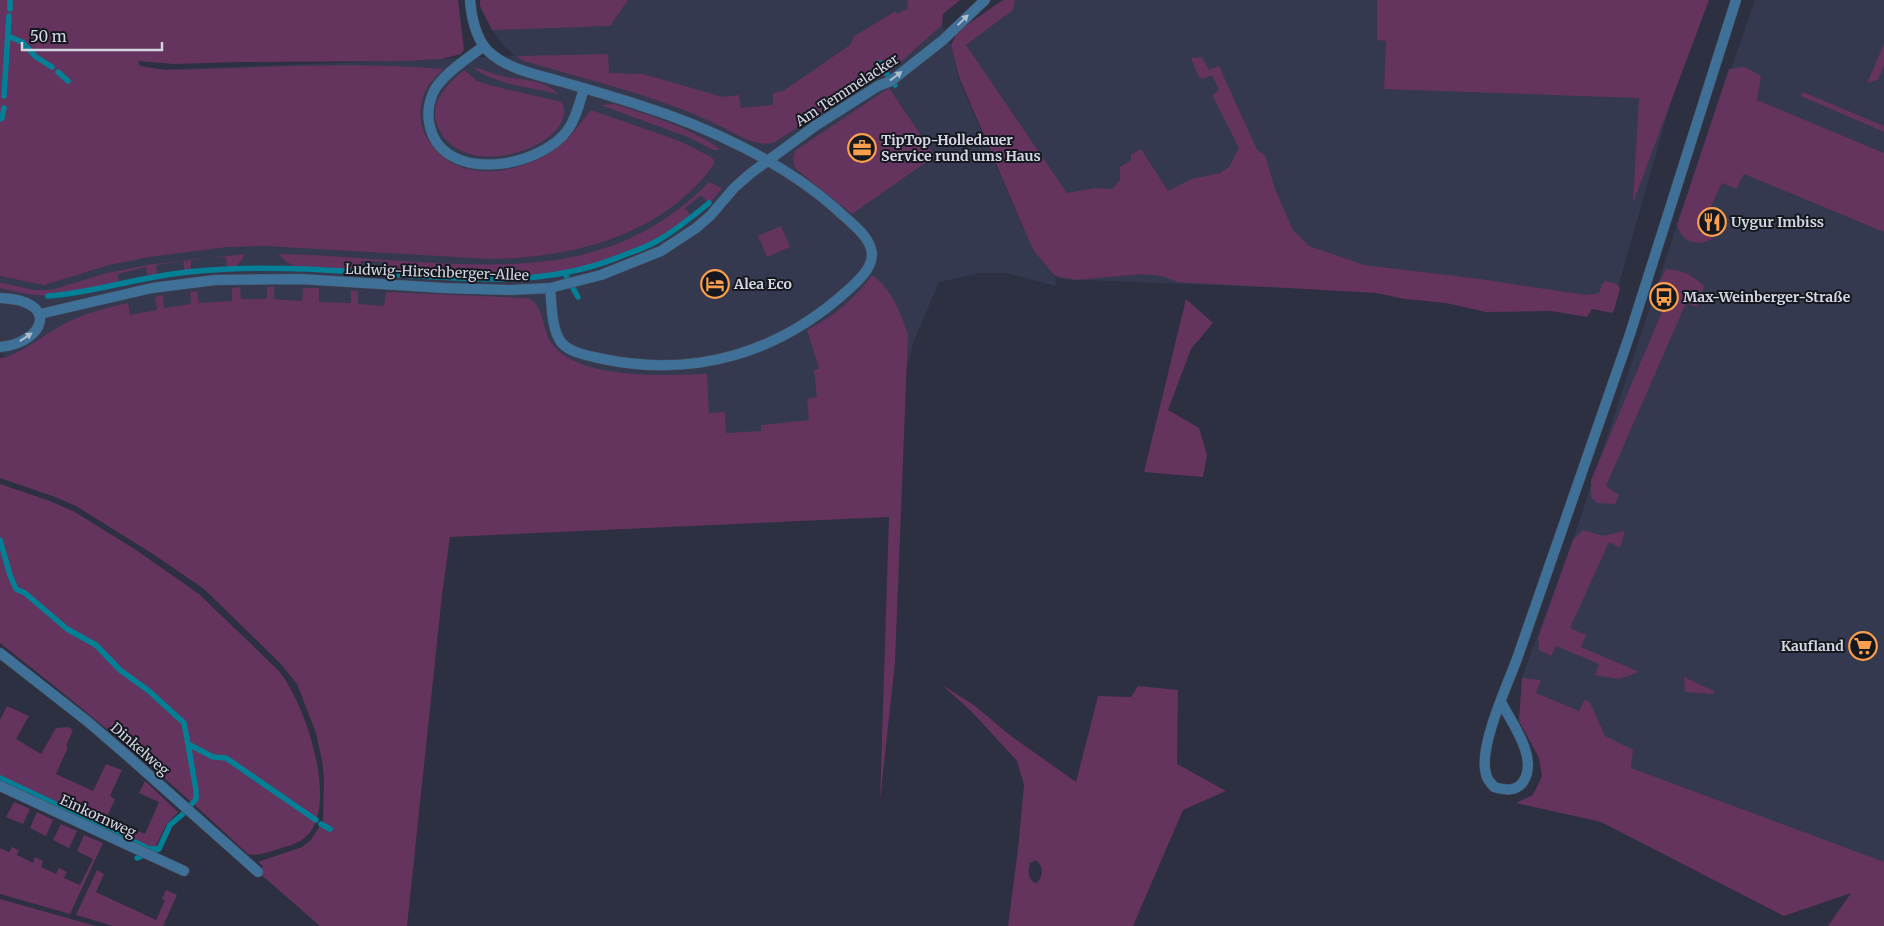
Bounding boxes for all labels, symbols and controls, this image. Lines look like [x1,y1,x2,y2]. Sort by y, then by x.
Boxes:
one-way arrow [957,14,969,26]
scale bar [22,20,162,52]
text: 50 m [30,27,67,46]
street label: Am Temmelacker [791,50,902,131]
one-way arrow [889,71,902,82]
place label: TipTop-Holledauer Service rund ums Haus [881,131,1041,165]
office icon: TipTop-Holledauer Service rund ums Haus [847,133,877,163]
restaurant icon: Uygur Imbiss [1697,207,1727,237]
place label: Uygur Imbiss [1731,213,1824,231]
street label: Ludwig-Hirschberger-Allee [345,260,529,284]
hotel icon: Alea Eco [700,269,730,299]
place label: Alea Eco [733,275,792,293]
bus stop icon: Max-Weinberger-Straße [1649,282,1679,312]
place label: Max-Weinberger-Straße [1683,288,1851,306]
one-way arrow [20,332,33,341]
supermarket icon: Kaufland [1848,631,1878,661]
place label: Kaufland [1781,637,1844,655]
street label: Dinkelweg [107,719,173,780]
street label: Einkornweg [57,790,140,842]

